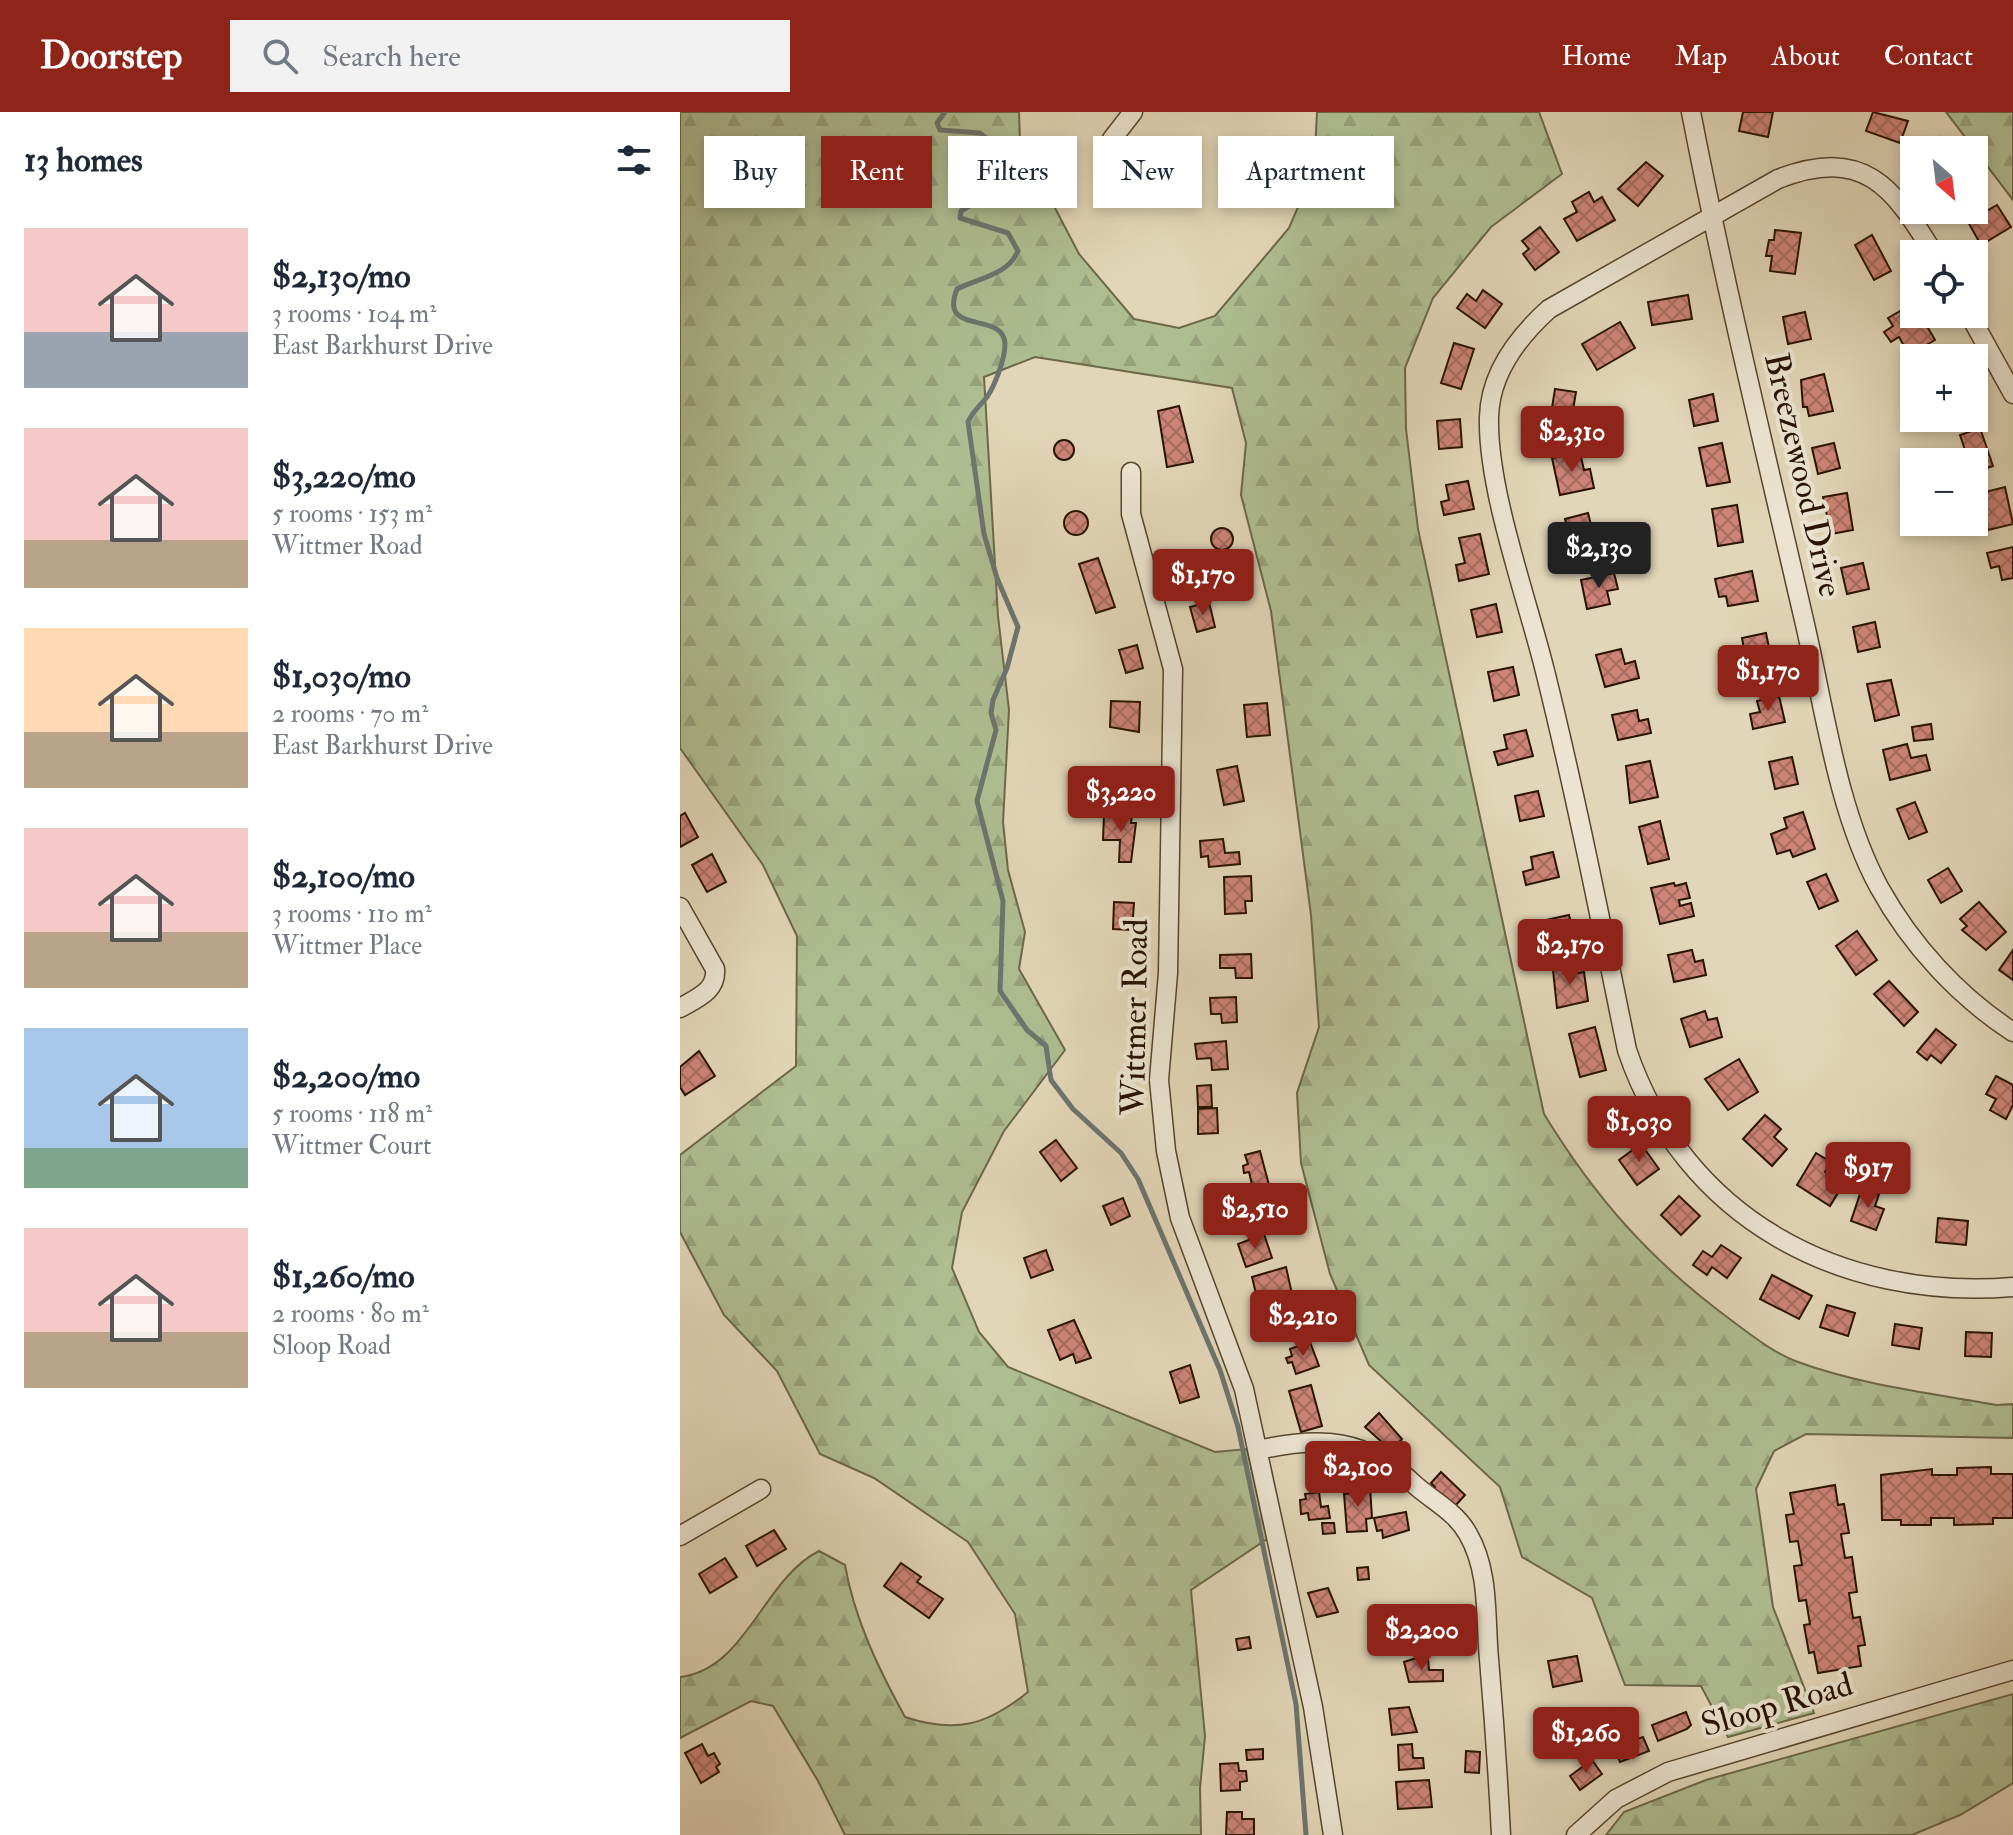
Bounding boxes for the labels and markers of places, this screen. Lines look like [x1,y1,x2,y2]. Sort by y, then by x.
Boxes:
pin: $2,310 [1507,406,1637,474]
pin: $2,130 [1534,522,1664,590]
pin: $1,170 [1138,549,1268,617]
pin: $1,170 [1703,645,1833,713]
pin: $3,220 [1056,766,1186,834]
pin: $2,170 [1505,919,1635,987]
pin: $1,030 [1574,1096,1704,1164]
pin: $917 [1821,1142,1915,1210]
pin: $2,510 [1190,1183,1320,1251]
pin: $2,210 [1238,1290,1368,1358]
pin: $2,100 [1293,1441,1423,1509]
pin: $2,200 [1357,1604,1487,1672]
pin: $1,260 [1521,1707,1651,1775]

